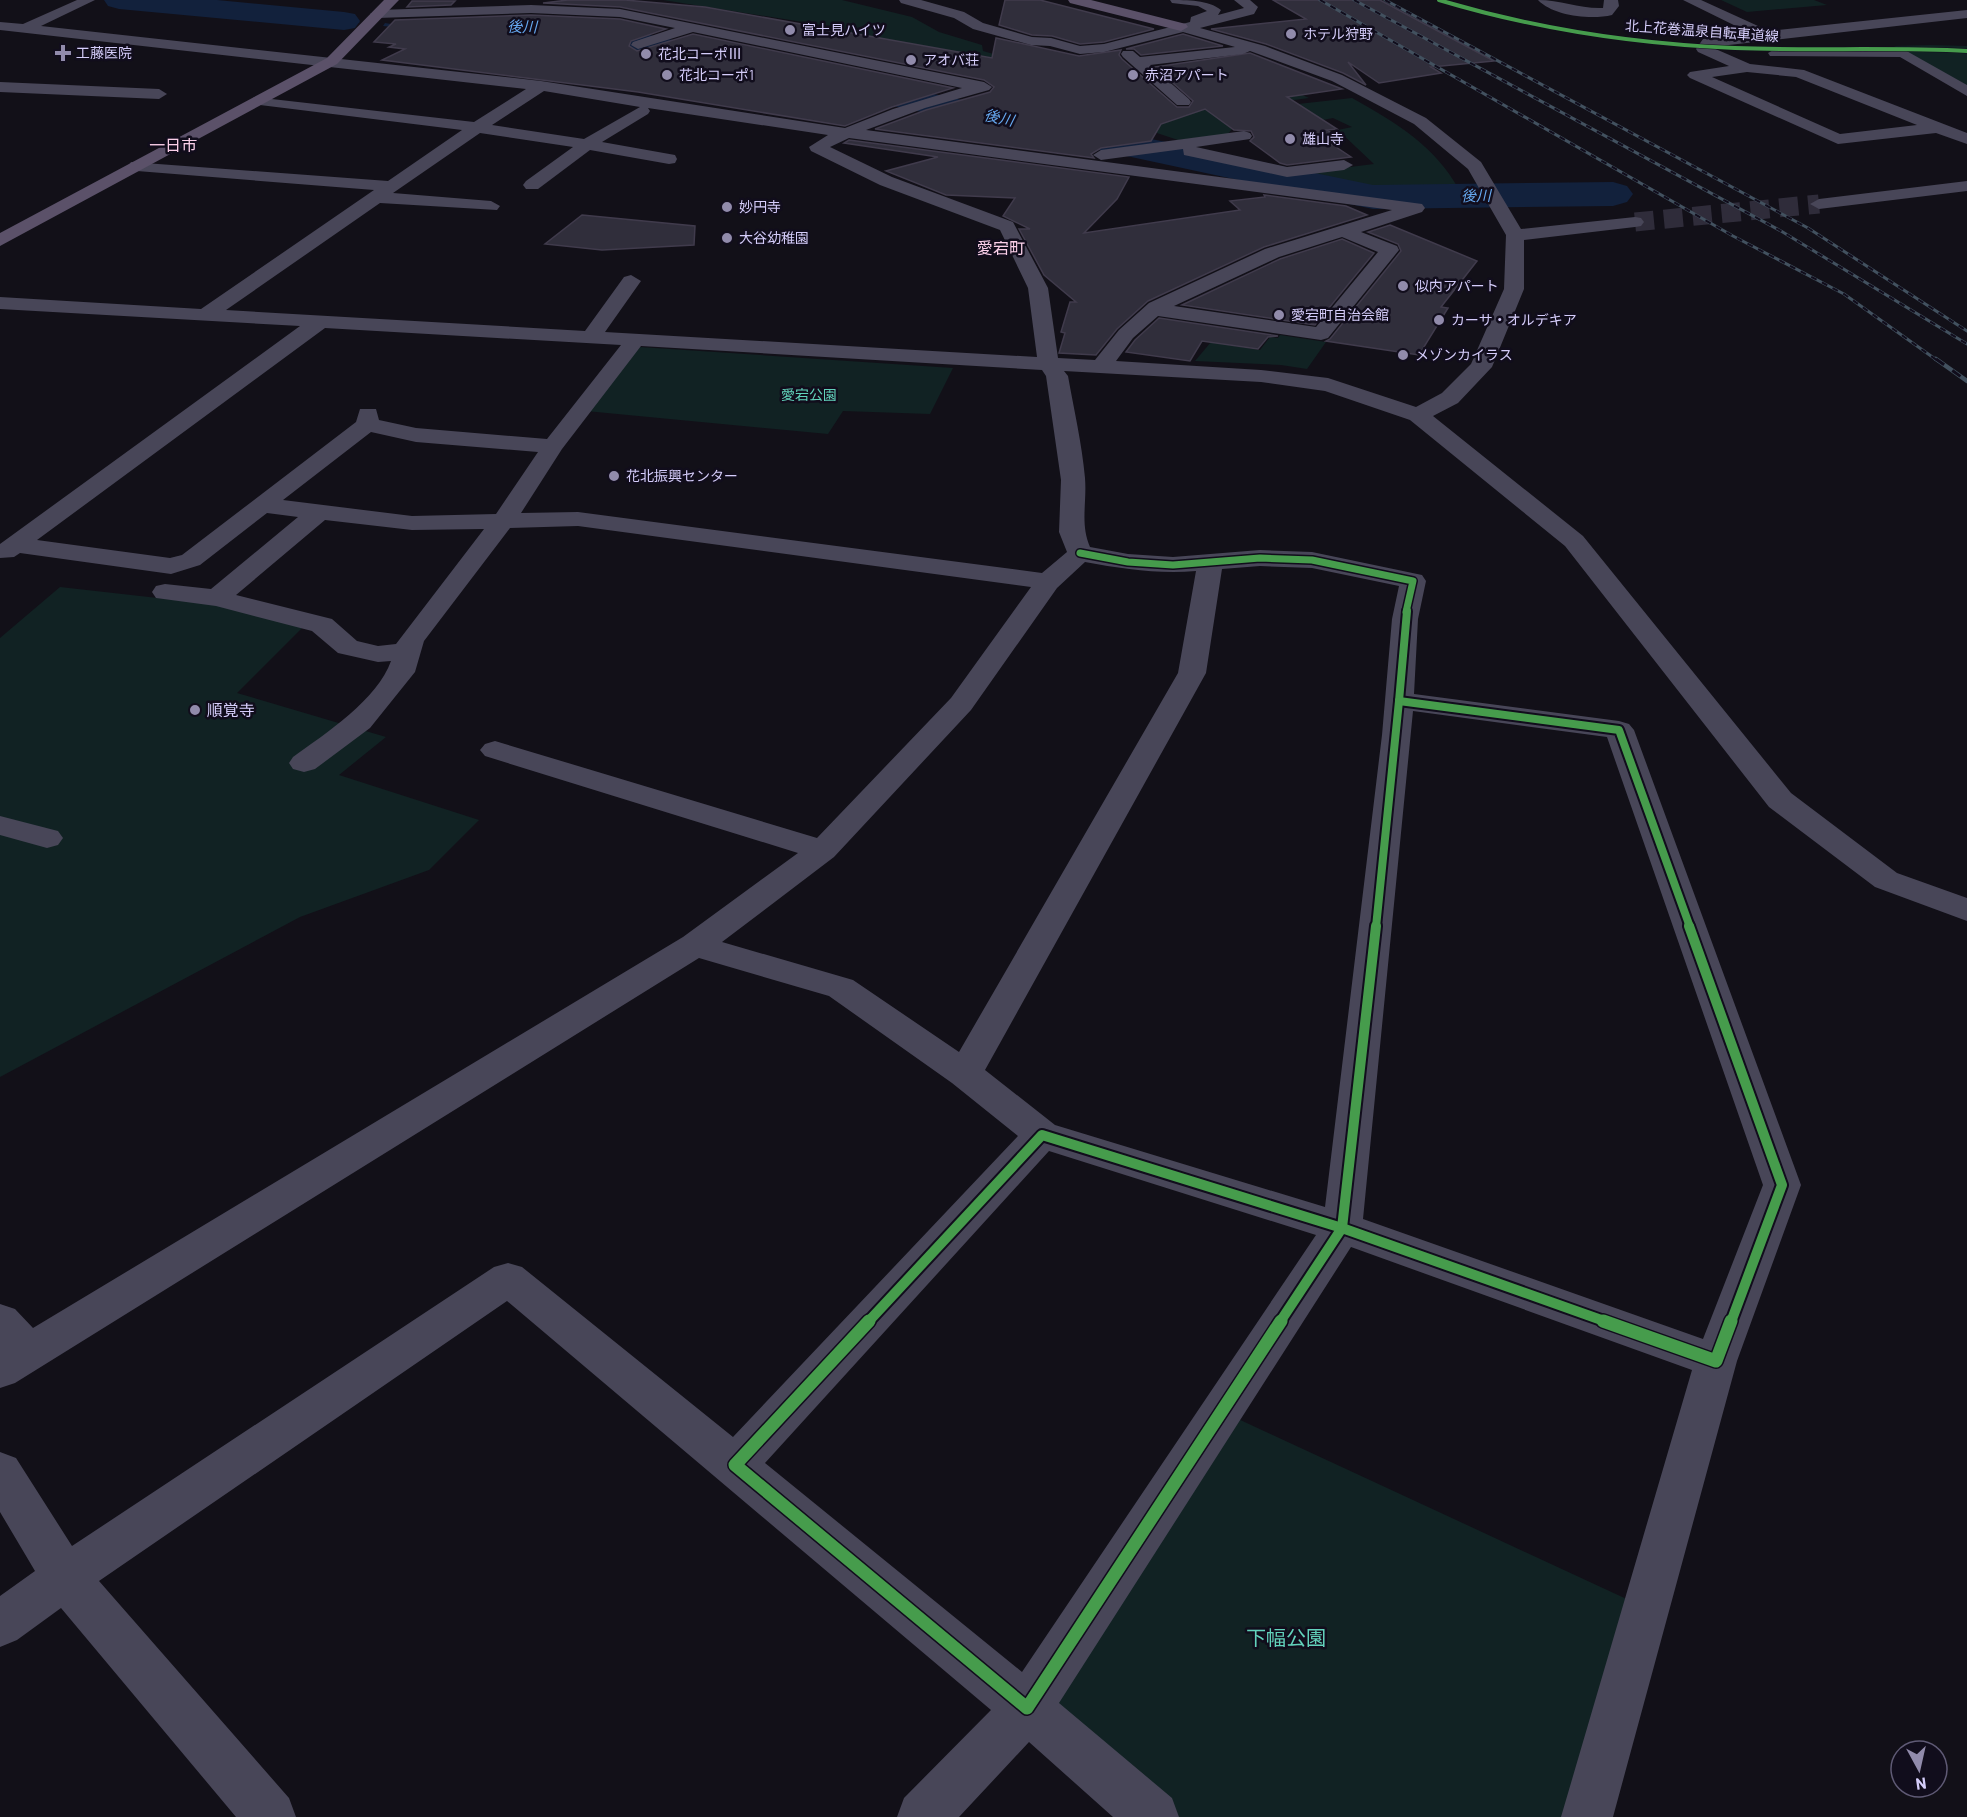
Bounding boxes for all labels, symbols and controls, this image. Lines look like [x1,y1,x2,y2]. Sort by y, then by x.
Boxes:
water label: 後川 [507,17,539,35]
street label: 北上花巻温泉自転車道線 [1625,17,1779,44]
place label: 富士見ハイツ [802,21,886,38]
marker: 富士見ハイツ [783,23,797,37]
place label: ホテル狩野 [1303,25,1373,42]
marker: ホテル狩野 [1284,27,1298,41]
marker: 工藤医院 [54,44,72,62]
place label: 工藤医院 [76,44,132,61]
place label: 花北コーポⅢ [658,45,742,62]
marker: 花北コーポⅢ [639,47,653,61]
place label: アオバ荘 [923,51,979,68]
marker: アオバ荘 [904,53,918,67]
place label: 花北コーポ1 [679,66,754,83]
place label: 赤沼アパート [1145,66,1229,83]
marker: 花北コーポ1 [660,68,674,82]
marker: 赤沼アパート [1126,68,1140,82]
water label: 後川 [983,105,1018,129]
place label: 雄山寺 [1302,130,1344,147]
marker: 雄山寺 [1283,132,1297,146]
district label: 一日市 [149,135,197,154]
water label: 後川 [1461,186,1493,204]
place label: 妙円寺 [739,198,781,215]
marker: 妙円寺 [720,200,734,214]
place label: 大谷幼稚園 [739,229,809,246]
marker: 大谷幼稚園 [720,231,734,245]
district label: 愛宕町 [977,238,1025,257]
place label: 似内アパート [1415,277,1499,294]
marker: 似内アパート [1396,279,1410,293]
place label: 愛宕町自治会館 [1291,306,1389,323]
marker: 愛宕町自治会館 [1272,308,1286,322]
place label: カーサ・オルデキア [1451,311,1577,328]
marker: カーサ・オルデキア [1432,313,1446,327]
place label: メゾンカイラス [1415,346,1513,363]
marker: メゾンカイラス [1396,348,1410,362]
park label: 愛宕公園 [781,386,837,403]
place label: 花北振興センター [626,467,738,484]
marker: 花北振興センター [607,469,621,483]
place label: 順覚寺 [207,700,255,719]
marker: 順覚寺 [188,703,202,717]
park label: 下幅公園 [1246,1625,1326,1649]
north arrow [1889,1739,1949,1799]
text: N [1915,1774,1928,1794]

